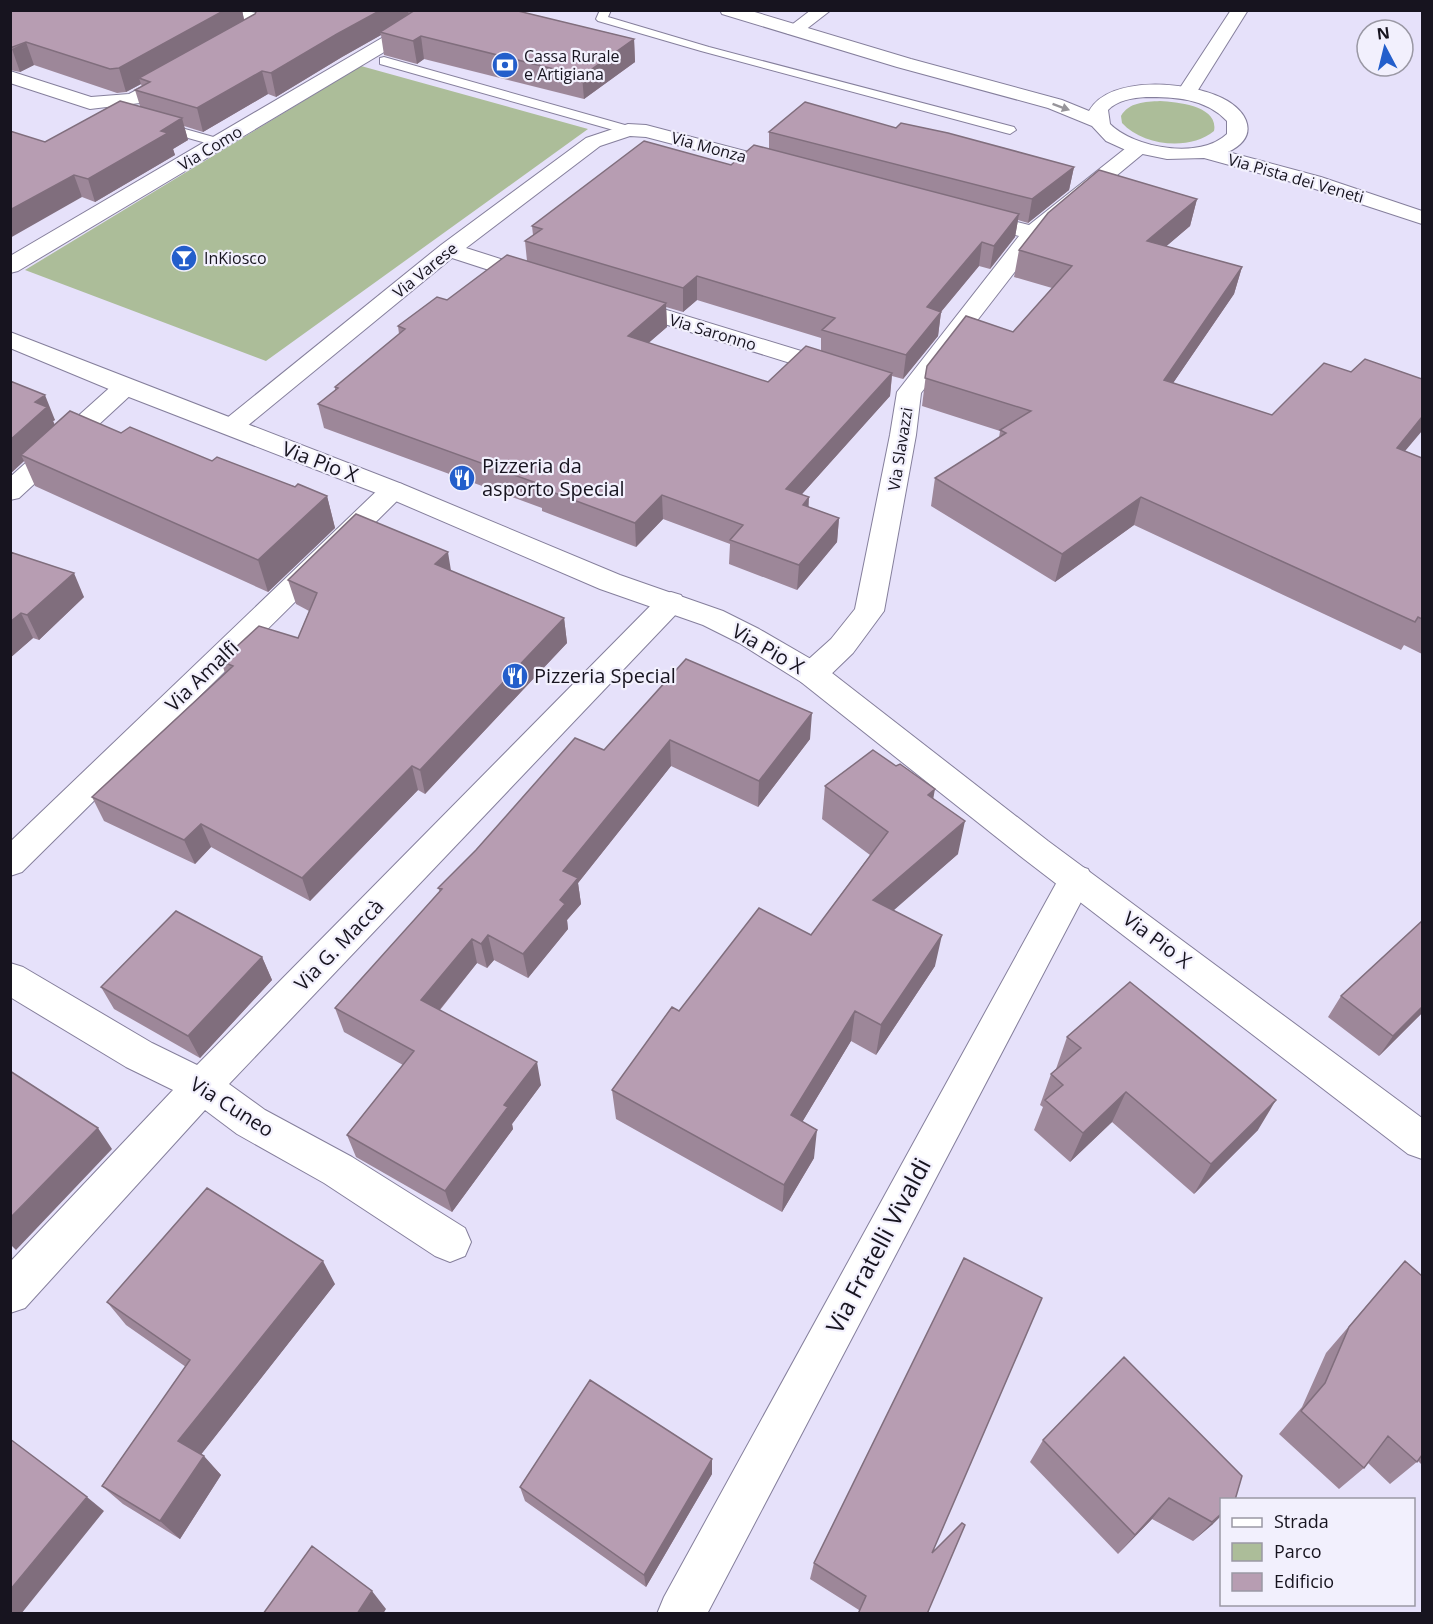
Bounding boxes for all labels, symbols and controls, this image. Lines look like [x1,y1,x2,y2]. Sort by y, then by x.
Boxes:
north arrow [1355,18,1415,78]
text: N [1375,21,1391,45]
place label: Cassa Rurale e Artigiana [524,45,619,85]
bank icon: Cassa Rurale e Artigiana [490,50,520,80]
one-way arrow [1052,103,1070,112]
street label: Via Como [174,120,246,176]
street label: Via Monza [669,126,749,168]
street label: Via Pista dei Veneti [1225,148,1367,208]
street label: Via Varese [388,237,462,303]
bar icon: InKiosco [169,243,199,273]
place label: InKiosco [204,247,267,269]
street label: Via Saronno [667,308,759,356]
street label: Via Slavazzi [883,406,917,492]
street label: Via Pio X [278,435,362,488]
place label: Pizzeria da asporto Special [482,452,625,502]
restaurant icon: Pizzeria da asporto Special [447,463,477,493]
street label: Via Pio X [727,617,810,680]
street label: Via Amalfi [159,634,244,717]
restaurant icon: Pizzeria Special [500,661,530,691]
place label: Pizzeria Special [534,662,676,689]
street label: Via G. Maccà [288,893,389,996]
street label: Via Pio X [1118,905,1197,974]
street label: Via Cuneo [185,1070,279,1143]
street label: Via Fratelli Vivaldi [817,1152,938,1339]
legend [1220,1498,1415,1606]
text: Strada [1274,1509,1329,1533]
text: Parco [1274,1539,1322,1563]
text: Edificio [1274,1569,1334,1593]

